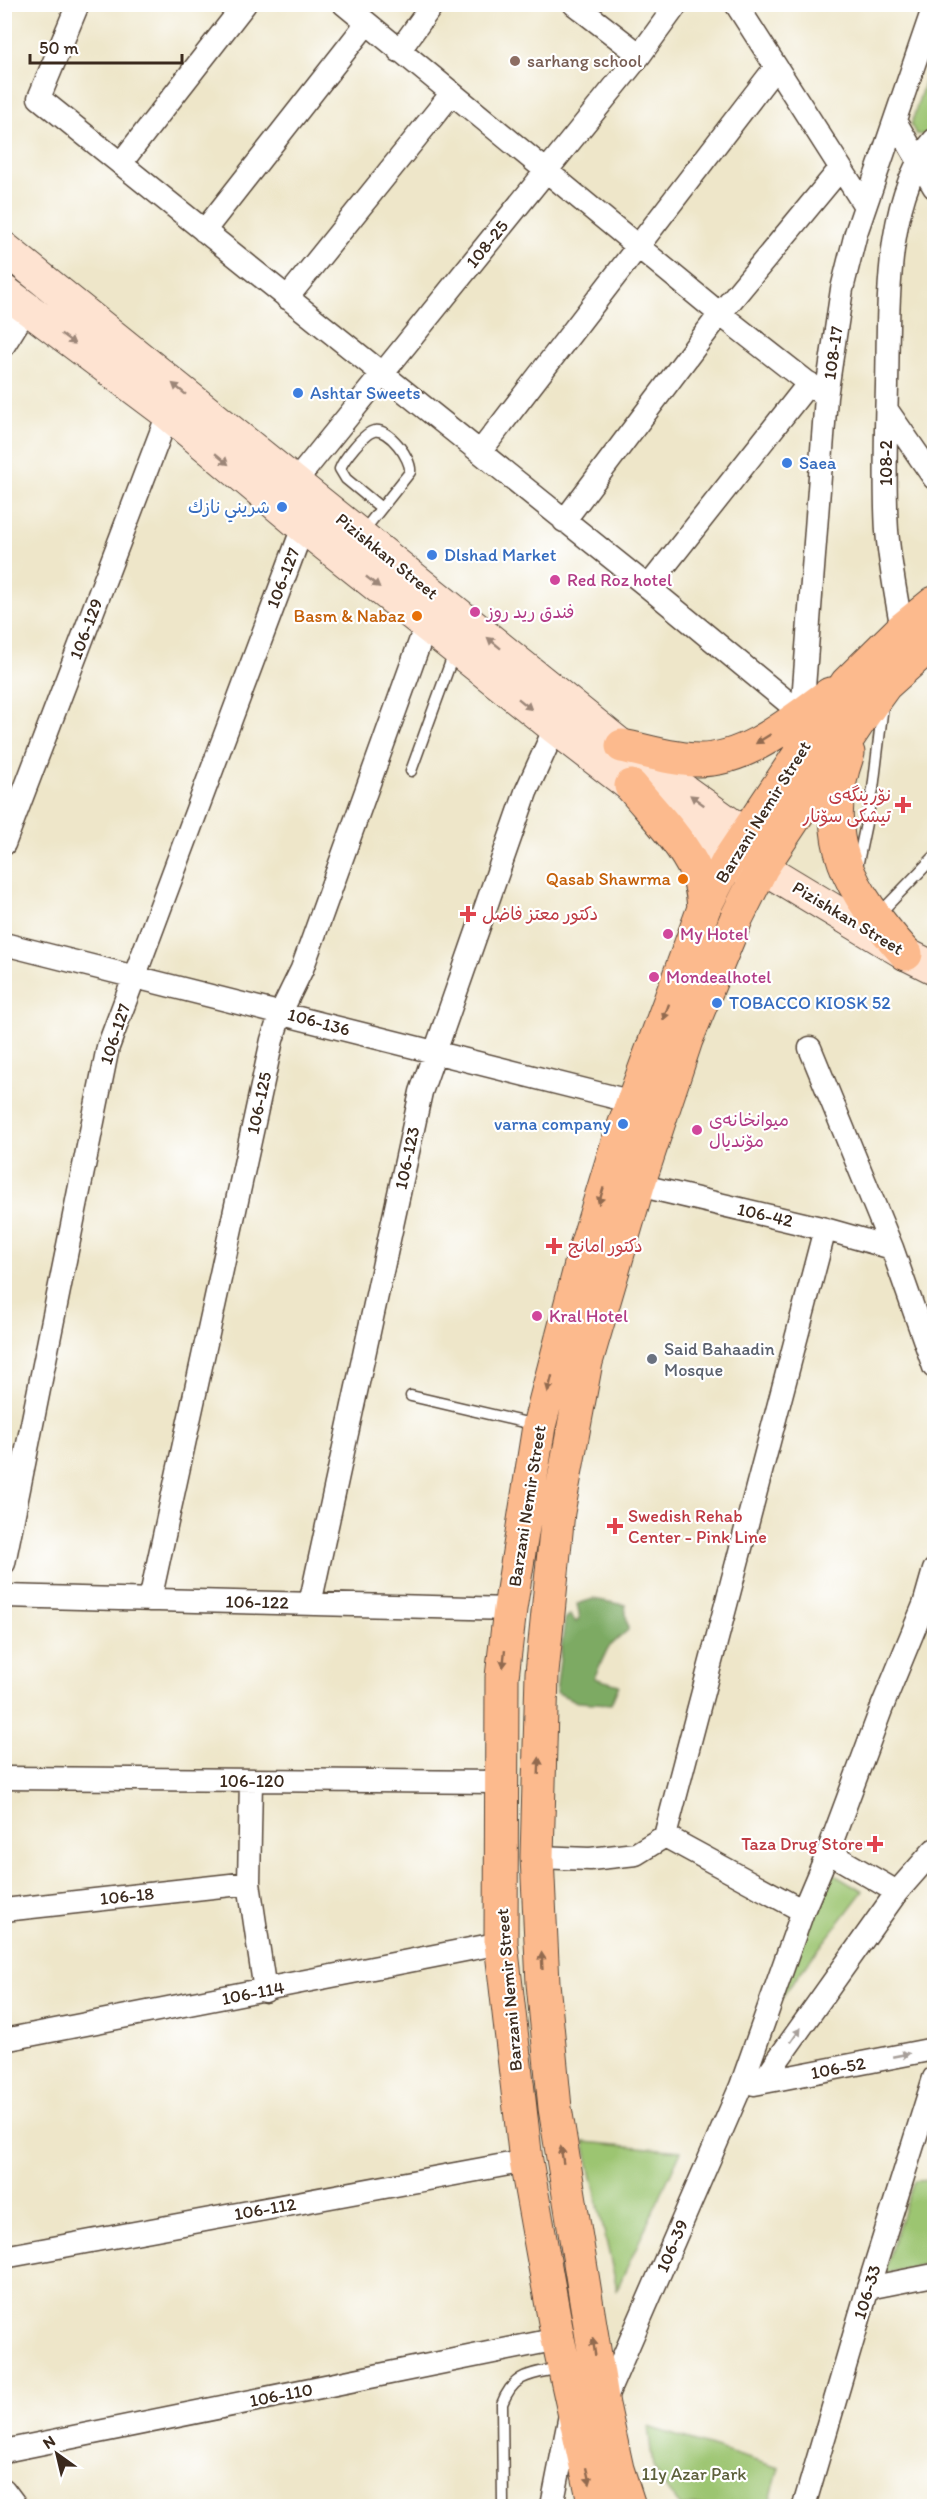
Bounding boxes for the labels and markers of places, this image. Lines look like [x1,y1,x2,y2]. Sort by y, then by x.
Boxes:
place label: sarhang school [527,50,642,72]
marker: sarhang school [508,54,522,68]
place label: Ashtar Sweets [310,382,420,404]
marker: Ashtar Sweets [291,386,305,400]
place label: Saea [799,452,837,474]
marker: Saea [780,456,794,470]
place label: شريني نازك [188,496,270,523]
marker: شريني نازك [275,500,289,514]
place label: Dlshad Market [444,544,557,566]
marker: Dlshad Market [425,548,439,562]
place label: Red Roz hotel [567,569,672,591]
marker: Red Roz hotel [548,573,562,587]
place label: فندق ريد روز [485,601,575,623]
place label: Basm & Nabaz [294,605,406,627]
marker: فندق ريد روز [468,605,482,619]
marker: Basm & Nabaz [410,609,424,623]
place label: نۆرینگەی تیشکی سۆنار [802,784,892,827]
marker: نۆرینگەی تیشکی سۆنار [896,798,910,812]
place label: Qasab Shawrma [546,868,672,890]
marker: Qasab Shawrma [676,872,690,886]
place label: دكتور معتز فاضل [482,903,598,925]
marker: دكتور معتز فاضل [459,905,477,923]
place label: My Hotel [680,923,749,945]
marker: My Hotel [661,927,675,941]
place label: Mondealhotel [666,966,771,988]
marker: Mondealhotel [647,970,661,984]
place label: TOBACCO KIOSK 52 [729,992,891,1014]
marker: TOBACCO KIOSK 52 [710,996,724,1010]
place label: میوانخانەی مۆندیال [709,1109,789,1152]
place label: varna company [494,1113,612,1135]
marker: varna company [616,1117,630,1131]
marker: میوانخانەی مۆندیال [690,1123,704,1137]
place label: دكتور امانج [568,1235,643,1258]
marker: دكتور امانج [545,1237,563,1255]
place label: Kral Hotel [549,1305,628,1327]
marker: Kral Hotel [530,1309,544,1323]
place label: Said Bahaadin Mosque [664,1338,775,1381]
marker: Said Bahaadin Mosque [645,1352,659,1366]
place label: Swedish Rehab Center - Pink Line [628,1505,767,1548]
marker: Swedish Rehab Center - Pink Line [606,1517,624,1535]
place label: Taza Drug Store [741,1833,863,1855]
marker: Taza Drug Store [868,1837,882,1851]

